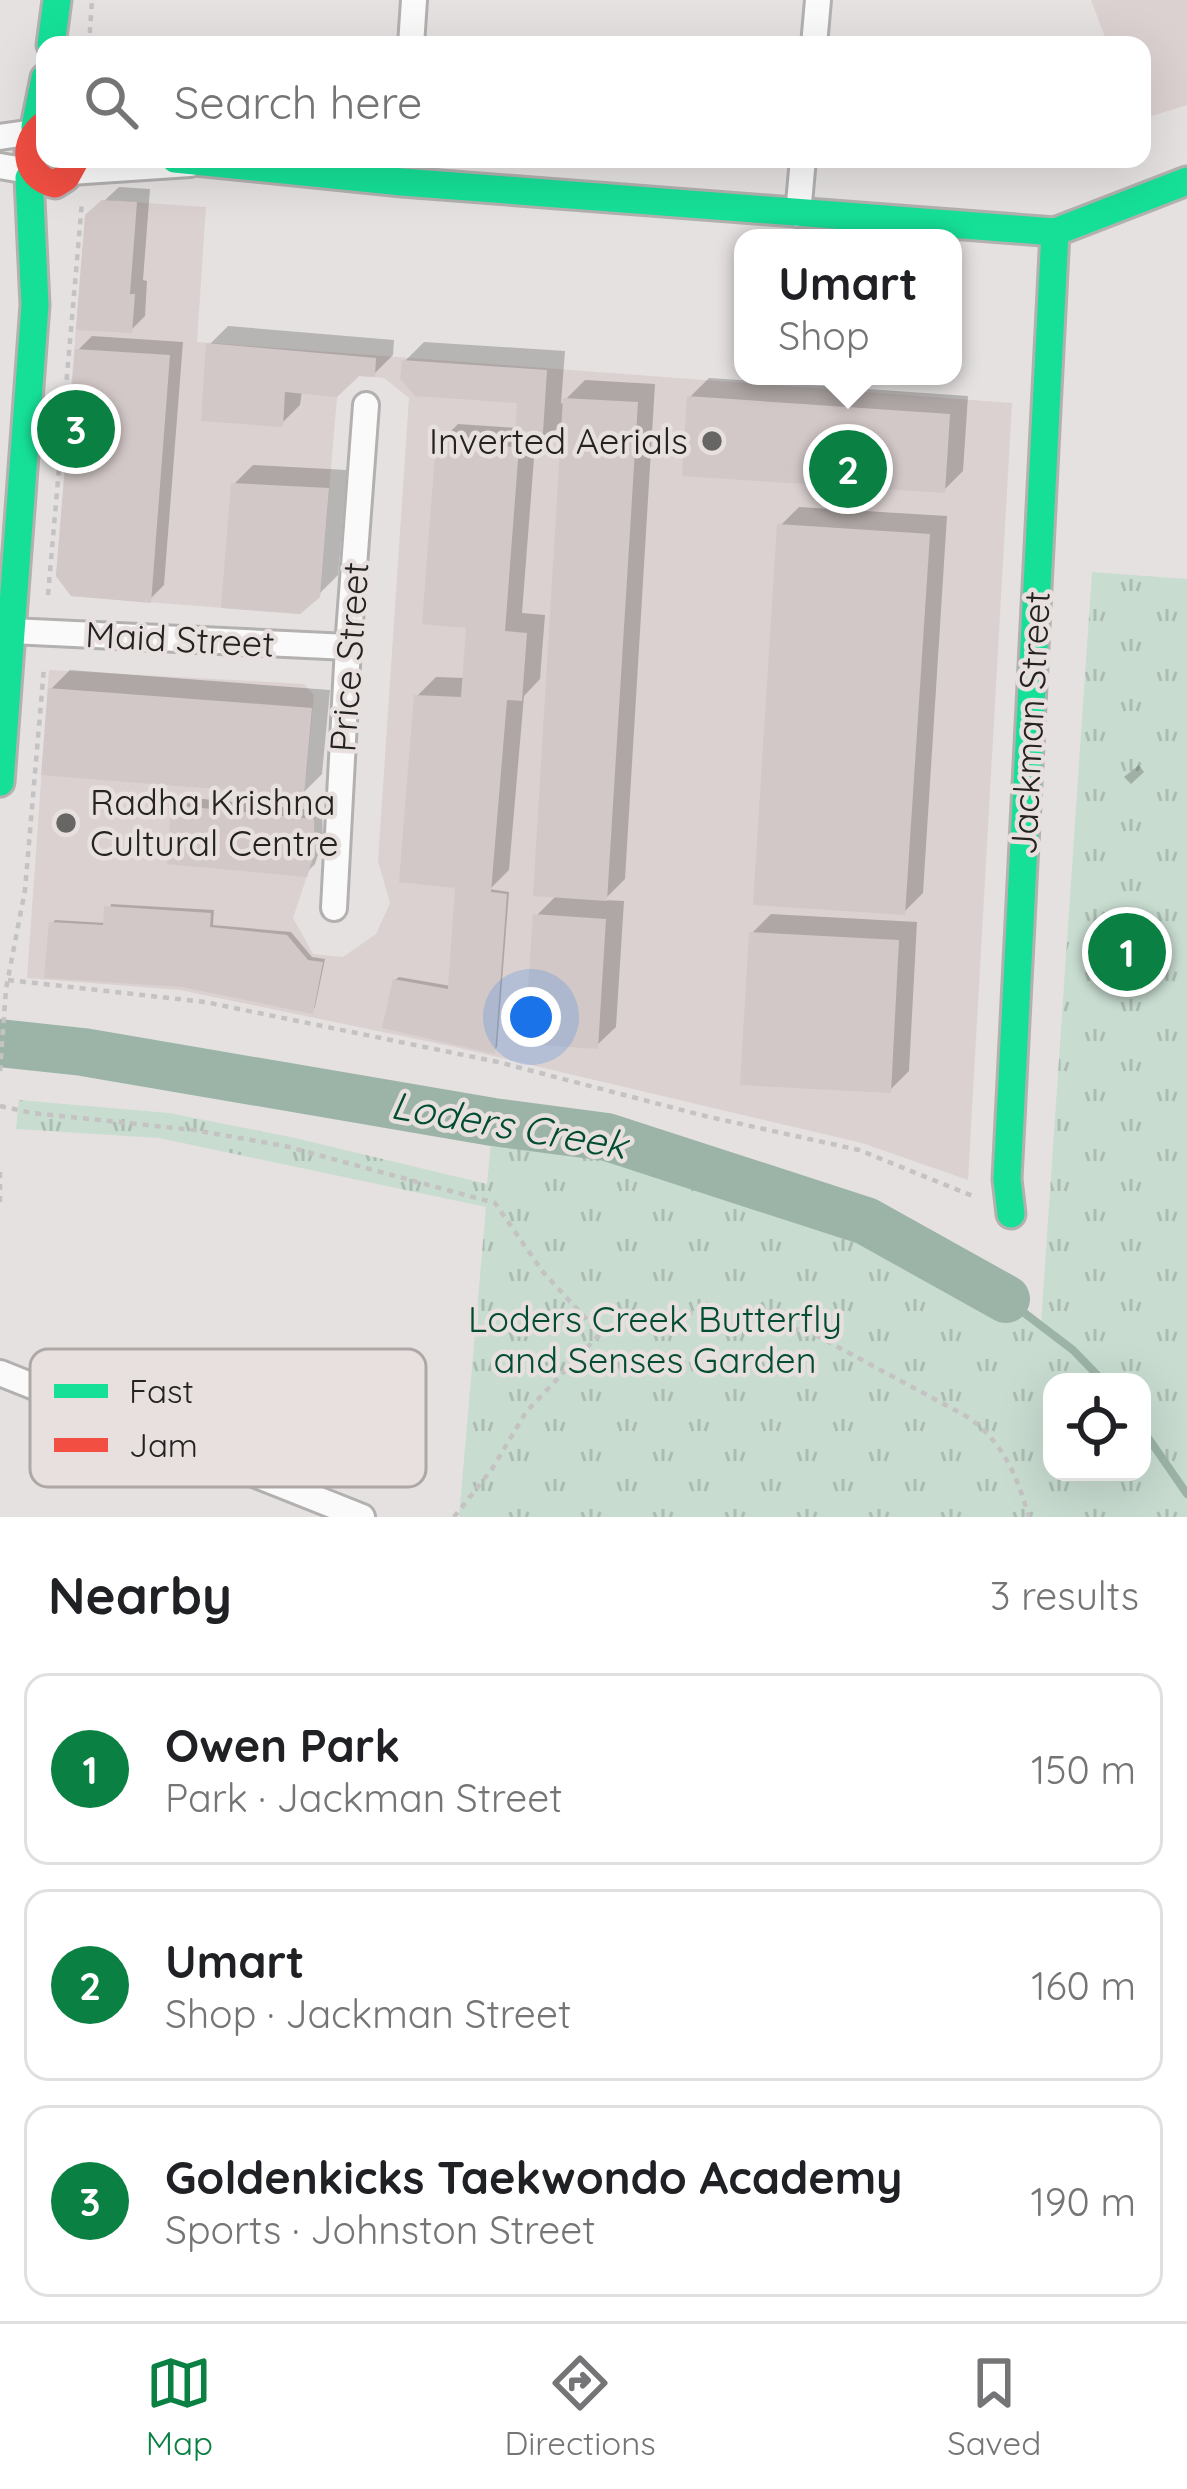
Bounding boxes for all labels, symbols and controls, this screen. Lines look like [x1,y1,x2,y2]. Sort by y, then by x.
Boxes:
search box [36,36,1151,168]
icon: search [78,69,144,135]
text: Search here [174,74,422,130]
popup [734,229,962,385]
text: Umart [778,255,918,311]
text: Shop [778,311,870,360]
pin: 3 [37,384,115,474]
place label: Inverted Aerials [429,418,688,463]
pin: 2 [809,424,887,514]
marker: Inverted Aerials [699,428,725,454]
street label: Price Street [319,561,378,753]
street label: Jackman Street [1000,590,1059,856]
street label: Maid Street [84,611,276,666]
place label: Radha Krishna Cultural Centre [90,779,338,865]
marker: Radha Krishna Cultural Centre [53,810,79,836]
pin: 1 [1088,907,1166,997]
your location [501,987,561,1047]
water label: Loders Creek [387,1080,634,1170]
park label: Loders Creek Butterfly and Senses Garden [468,1296,842,1382]
legend [30,1349,426,1487]
text: Fast [129,1370,194,1411]
map controls [1043,1373,1151,1481]
button: locate [1043,1373,1151,1481]
text: Jam [129,1424,198,1465]
text: Nearby [48,1563,232,1627]
text: 3 results [990,1571,1139,1620]
text: Owen Park [165,1717,400,1773]
text: 1 [82,1745,98,1794]
text: 150 m [1031,1745,1136,1794]
text: Park · Jackman Street [165,1773,562,1822]
text: Umart [165,1933,304,1989]
text: 2 [79,1961,101,2010]
text: 160 m [1031,1961,1136,2010]
text: Shop · Jackman Street [165,1989,571,2038]
text: Goldenkicks Taekwondo Academy [165,2149,902,2205]
text: 3 [80,2177,100,2226]
text: 190 m [1030,2177,1136,2226]
text: Sports · Johnston Street [165,2205,596,2254]
tab: Map [146,2350,213,2463]
tab: Directions [504,2350,656,2463]
tab: Saved [947,2350,1041,2463]

